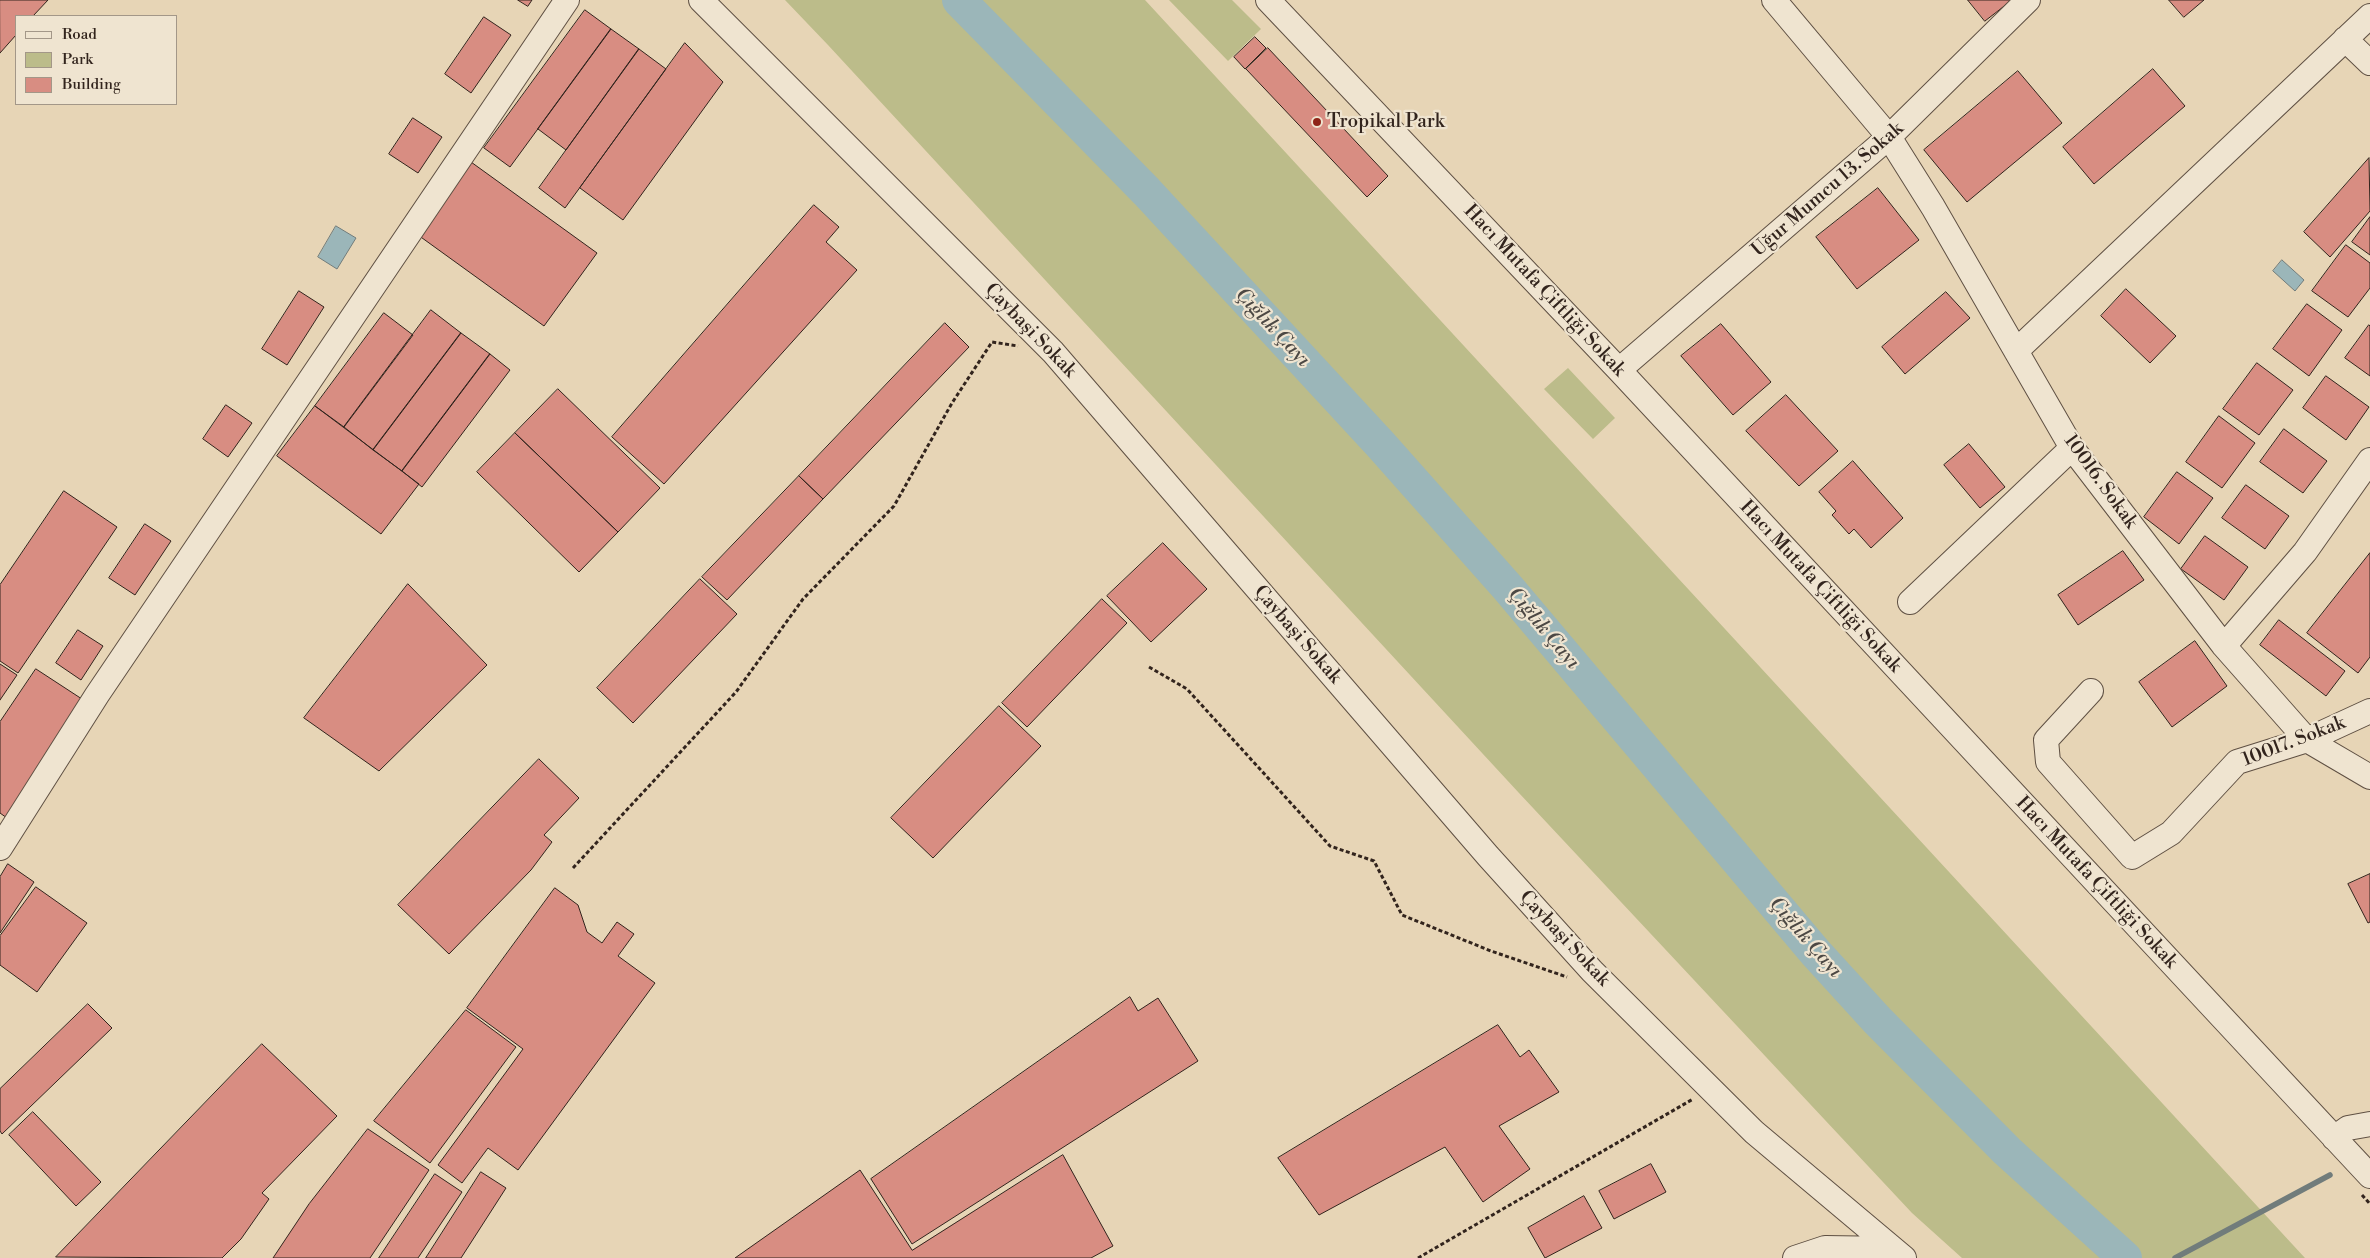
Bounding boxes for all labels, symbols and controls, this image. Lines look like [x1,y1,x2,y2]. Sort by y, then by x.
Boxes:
legend [15,15,178,105]
text: Road [62,25,97,44]
text: Park [62,50,93,69]
text: Building [62,75,121,94]
place label: Tropikal Park [1327,111,1445,133]
marker: Tropikal Park [1311,116,1323,128]
street label: Uğur Mumcu 13. Sokak [1747,118,1909,262]
street label: Hacı Mutafa Çiftliği Sokak [1458,200,1630,382]
street label: Çaybaşi Sokak [979,279,1081,383]
water label: Çığlık Çayı [1229,284,1315,372]
street label: 10016. Sokak [2058,430,2142,534]
street label: Hacı Mutafa Çiftliği Sokak [1734,496,1906,678]
street label: Çaybaşi Sokak [1248,581,1346,689]
water label: Çığlık Çayı [1502,583,1584,675]
street label: 10017. Sokak [2239,712,2349,772]
street label: Hacı Mutafa Çiftliği Sokak [2010,792,2182,974]
street label: Çaybaşi Sokak [1514,886,1614,992]
water label: Çığlık Çayı [1763,893,1847,983]

